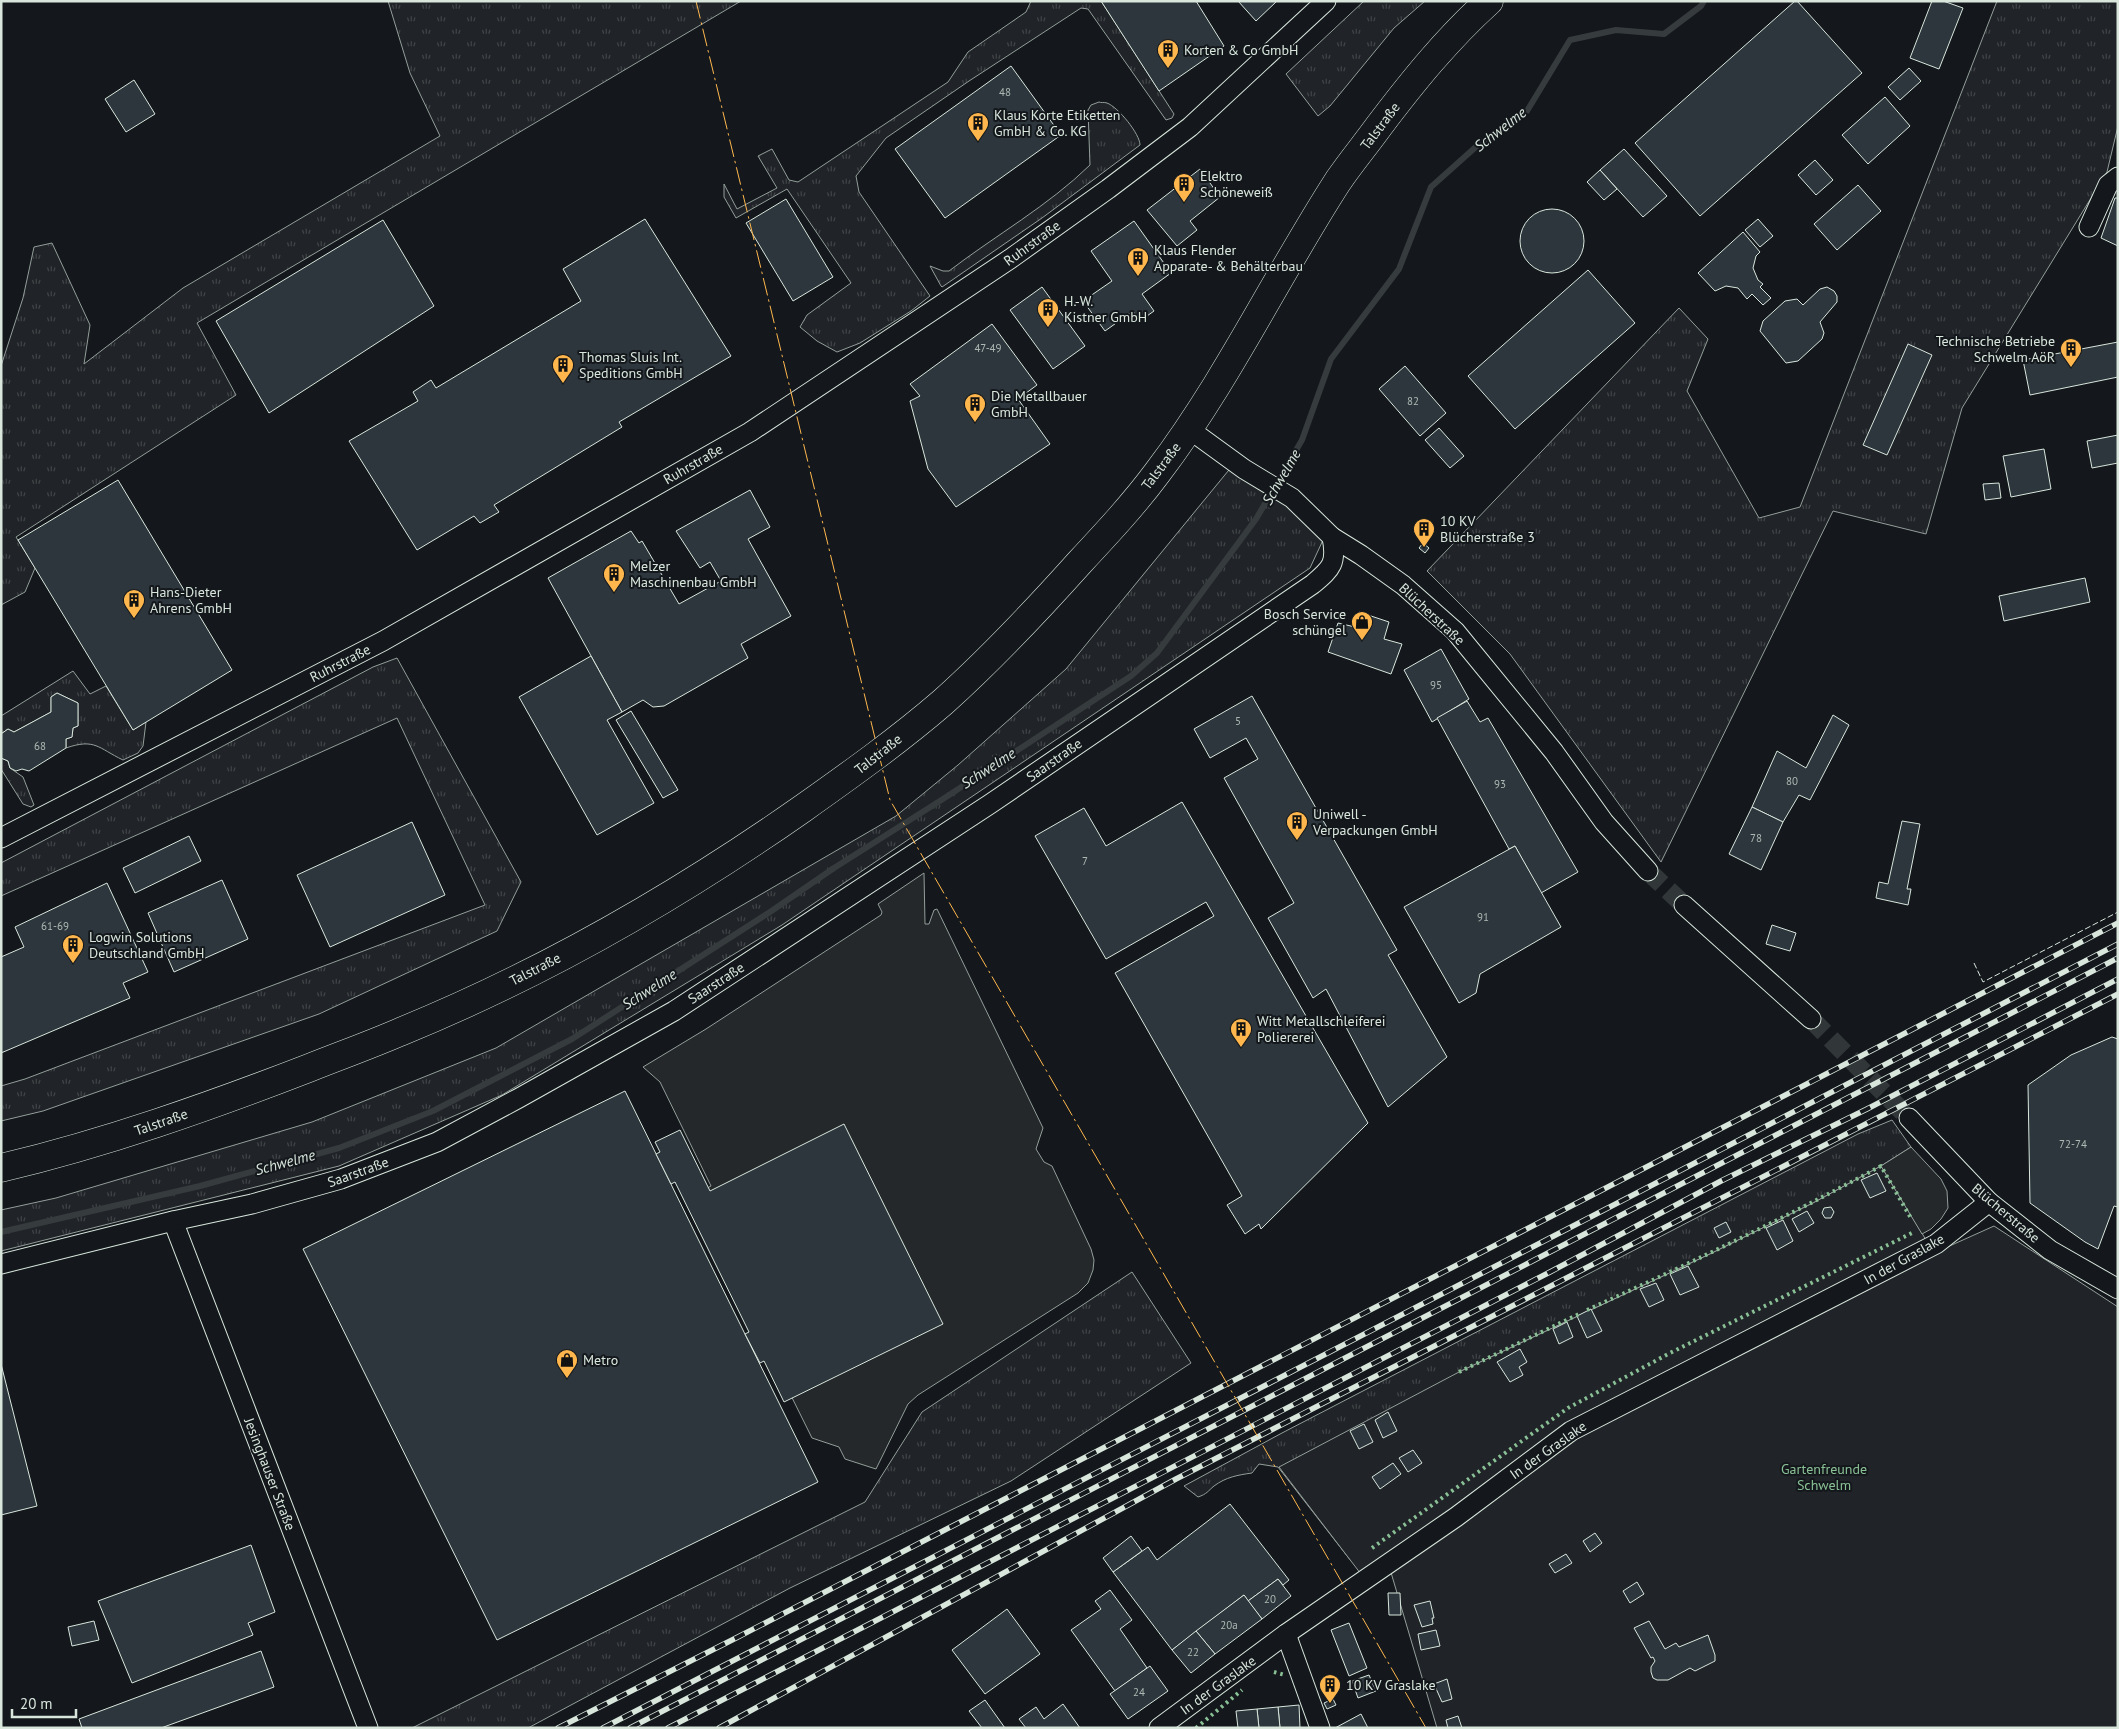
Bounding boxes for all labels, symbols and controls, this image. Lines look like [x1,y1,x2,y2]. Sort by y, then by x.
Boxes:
building icon: Korten & Co GmbH [1156,38,1180,69]
place label: Korten & Co GmbH [1184,41,1298,59]
house number: 48 [999,85,1011,99]
street label: Talstraße [1356,99,1404,153]
water label: Schwelme [1470,103,1530,155]
place label: Klaus Korte Etiketten GmbH & Co. KG [994,106,1121,140]
building icon: Klaus Korte Etiketten GmbH & Co. KG [966,111,990,142]
place label: Elektro Schöneweiß [1200,167,1273,201]
building icon: Elektro Schöneweiß [1172,172,1196,203]
street label: Ruhrstraße [1000,216,1064,270]
place label: Klaus Flender Apparate- & Behälterbau [1154,241,1303,275]
building icon: Klaus Flender Apparate- & Behälterbau [1126,246,1150,277]
place label: H.-W. Kistner GmbH [1064,292,1147,326]
building icon: H.-W. Kistner GmbH [1036,297,1060,328]
place label: Technische Betriebe Schwelm AöR [1936,332,2055,366]
building icon: Technische Betriebe Schwelm AöR [2059,337,2083,368]
house number: 47-49 [974,341,1002,355]
place label: Thomas Sluis Int. Speditions GmbH [579,348,683,382]
building icon: Thomas Sluis Int. Speditions GmbH [551,353,575,384]
place label: Die Metallbauer GmbH [991,387,1087,421]
building icon: Die Metallbauer GmbH [963,392,987,423]
house number: 82 [1407,394,1419,408]
street label: Talstraße [1137,439,1185,493]
street label: Ruhrstraße [660,440,726,488]
water label: Schwelme [1257,446,1305,508]
place label: 10 KV Blücherstraße 3 [1440,512,1535,546]
building icon: 10 KV Blücherstraße 3 [1412,517,1436,548]
place label: Melzer Maschinenbau GmbH [630,557,757,591]
building icon: Melzer Maschinenbau GmbH [602,562,626,593]
street label: Blücherstraße [1395,579,1469,649]
place label: Hans-Dieter Ahrens GmbH [150,583,232,617]
building icon: Hans-Dieter Ahrens GmbH [122,588,146,619]
place label: Bosch Service schüngel [1264,605,1346,639]
shop icon: Bosch Service schüngel [1350,610,1374,641]
street label: Ruhrstraße [307,640,373,686]
house number: 95 [1430,678,1442,692]
house number: 5 [1235,714,1241,728]
street label: Talstraße [851,730,905,778]
street label: Saarstraße [1023,734,1085,786]
house number: 68 [34,739,46,753]
water label: Schwelme [957,743,1019,793]
house number: 80 [1786,774,1798,788]
house number: 93 [1494,777,1506,791]
place label: Uniwell - Verpackungen GmbH [1312,805,1438,839]
building icon: Uniwell - Verpackungen GmbH [1285,810,1309,841]
house number: 78 [1750,831,1762,845]
house number: 7 [1082,854,1088,868]
house number: 91 [1477,910,1489,924]
house number: 61-69 [41,919,69,933]
place label: Logwin Solutions Deutschland GmbH [89,928,204,962]
building icon: Logwin Solutions Deutschland GmbH [61,933,85,964]
street label: Talstraße [506,948,564,990]
street label: Saarstraße [684,958,748,1008]
water label: Schwelme [618,964,680,1014]
place label: Witt Metallschleiferei Poliererei [1257,1012,1386,1046]
building icon: Witt Metallschleiferei Poliererei [1229,1017,1253,1048]
street label: Talstraße [132,1105,190,1139]
house number: 72-74 [2059,1137,2087,1151]
water label: Schwelme [253,1145,317,1179]
street label: Saarstraße [325,1153,391,1191]
street label: Blücherstraße [1968,1179,2044,1247]
street label: In der Graslake [1861,1229,1947,1289]
shop icon: Metro [555,1348,579,1379]
place label: Metro [583,1351,618,1369]
street label: Jesinghauser Straße [240,1414,300,1533]
street label: In der Graslake [1506,1417,1590,1483]
park label: Gartenfreunde Schwelm [1781,1460,1867,1494]
house number: 20 [1264,1592,1276,1606]
house number: 20a [1220,1618,1238,1632]
house number: 22 [1187,1645,1199,1659]
street label: In der Graslake [1177,1651,1259,1719]
building icon: 10 KV Graslake [1318,1673,1342,1704]
place label: 10 KV Graslake [1346,1676,1436,1694]
house number: 24 [1133,1685,1145,1699]
scale bar [12,1686,76,1718]
text: 20 m [20,1694,53,1713]

